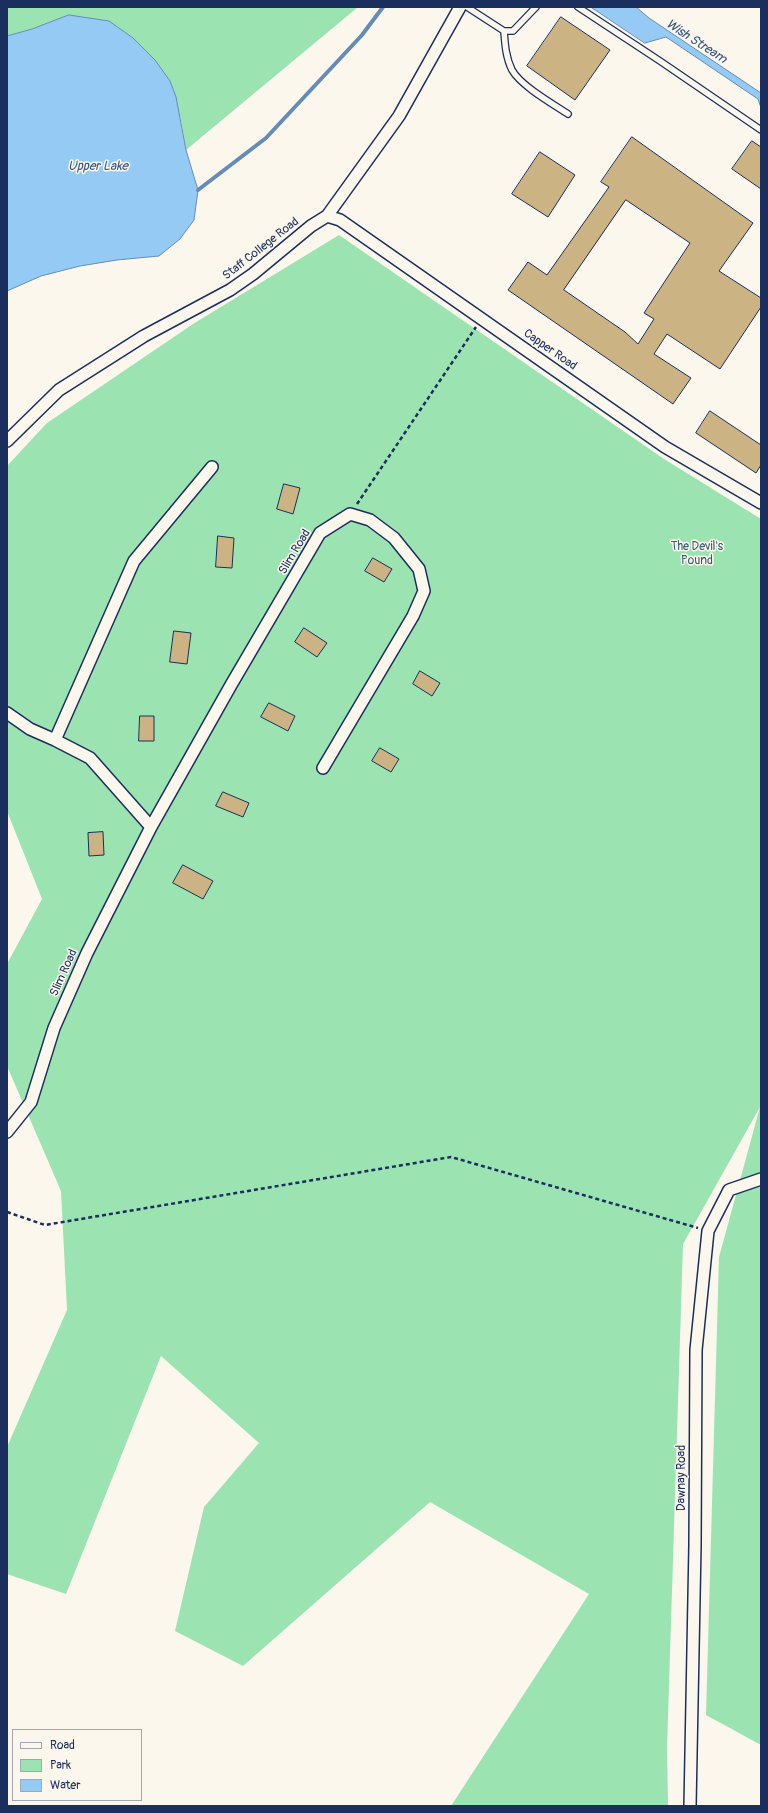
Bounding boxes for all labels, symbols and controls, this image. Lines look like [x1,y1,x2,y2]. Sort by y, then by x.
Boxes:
water label: Wish Stream [663,17,729,67]
water label: Upper Lake [68,159,128,175]
street label: Staff College Road [220,215,302,283]
street label: Capper Road [520,326,580,374]
street label: Slim Road [276,527,314,577]
park label: The Devil's Pound [671,540,723,568]
street label: Slim Road [47,947,81,999]
street label: Dawnay Road [675,1445,689,1511]
legend [12,1729,142,1801]
text: Road [50,1738,75,1753]
text: Park [50,1758,71,1773]
text: Water [50,1778,81,1793]

